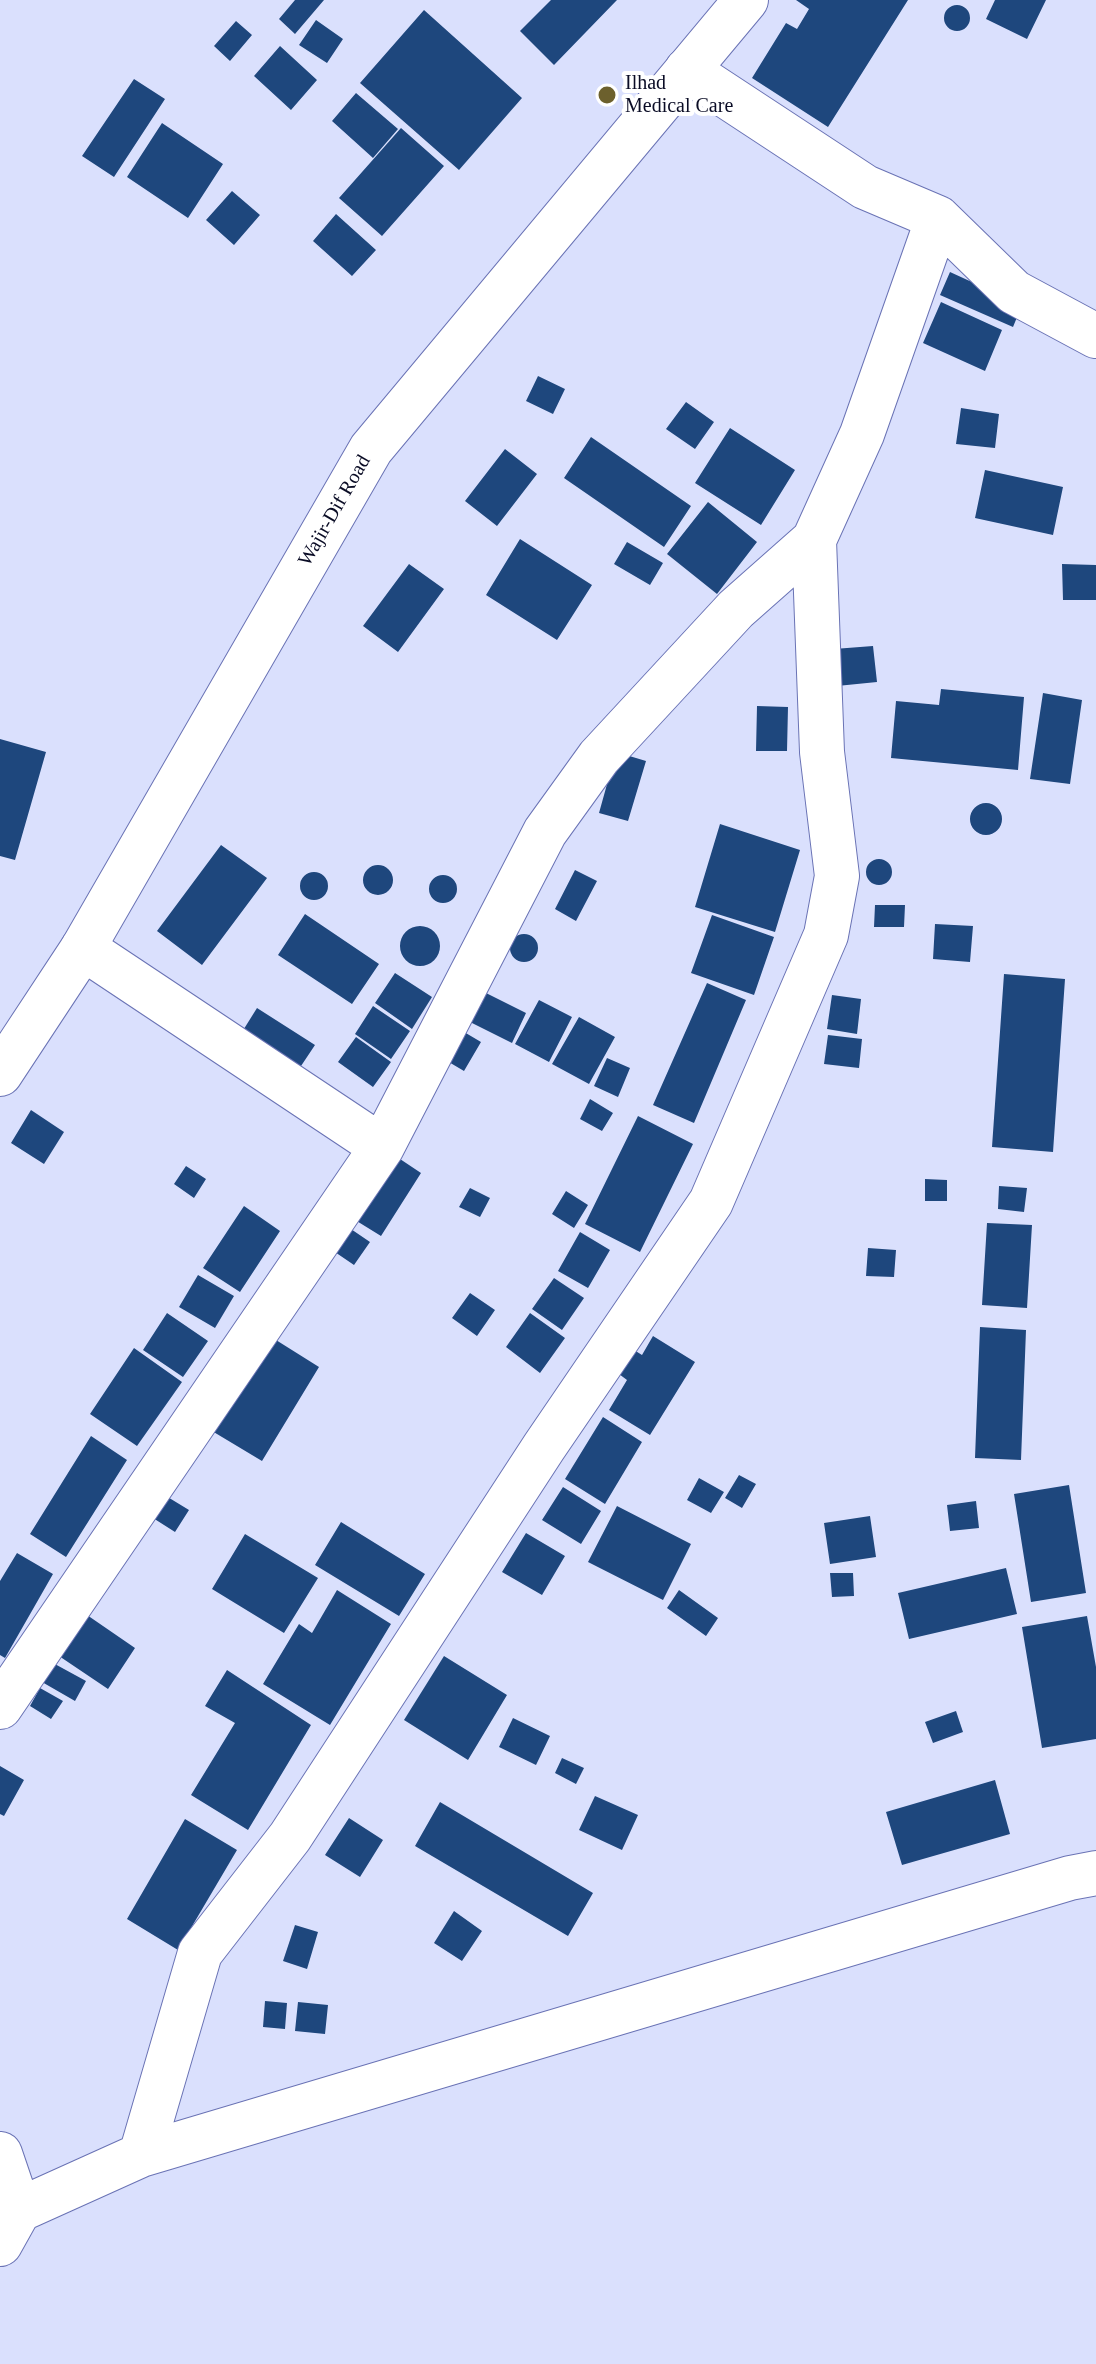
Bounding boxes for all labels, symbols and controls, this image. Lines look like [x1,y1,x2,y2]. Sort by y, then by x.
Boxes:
place label: Ilhad Medical Care [625,72,733,119]
marker: Ilhad Medical Care [596,84,618,106]
street label: Wajir-Dif Road [294,451,376,571]

